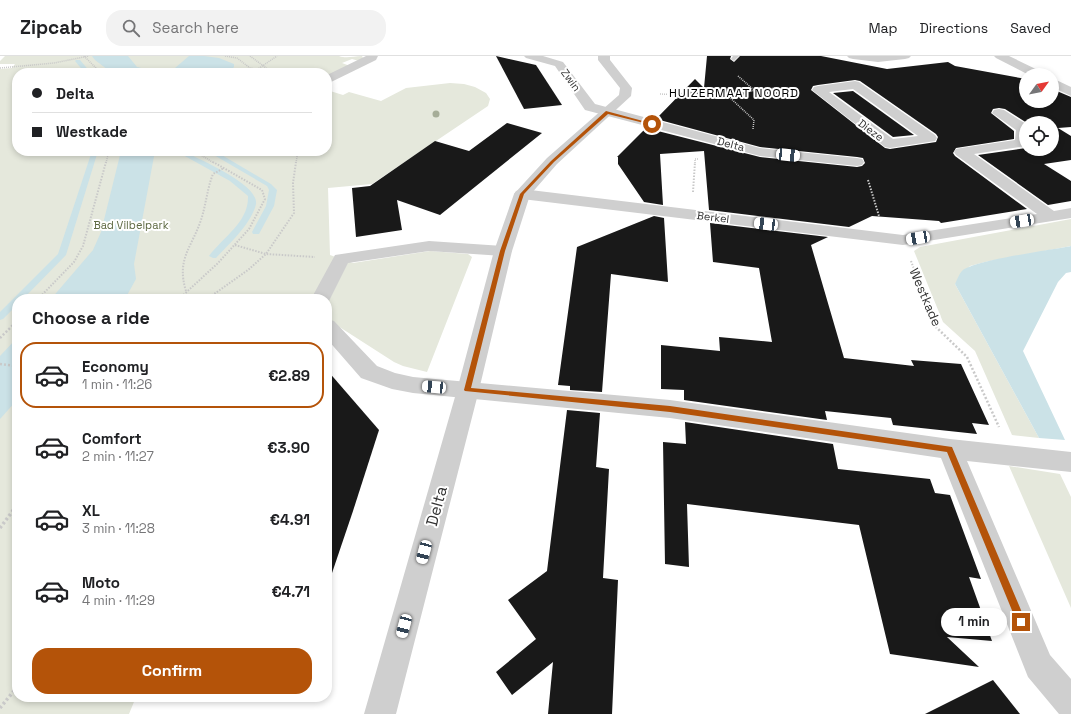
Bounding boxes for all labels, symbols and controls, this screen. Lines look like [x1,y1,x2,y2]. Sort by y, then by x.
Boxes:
search box [106,10,386,46]
text: Zipcab [20,15,82,40]
icon: search [120,17,142,39]
text: Search here [152,18,239,37]
text: Map [868,19,898,37]
text: Directions [920,19,988,37]
text: Saved [1010,19,1051,37]
street label: Zwin [558,66,584,94]
north arrow [1019,68,1059,108]
map controls [1019,68,1059,156]
text: Delta [56,84,94,103]
district label: HUIZERMAAT NOORD [669,85,799,101]
route start [643,115,661,133]
street label: Dieze [855,116,887,144]
button: locate [1019,116,1059,156]
text: Westkade [56,122,128,141]
street label: Delta [716,134,747,155]
car [775,148,801,162]
street label: Berkel [696,208,730,226]
car [1009,213,1035,229]
car [753,217,779,231]
park label: Bad Vilbelpark [93,218,169,232]
car [905,230,931,246]
street label: Westkade [906,265,945,329]
text: Choose a ride [32,306,150,329]
icon: car [34,357,70,393]
text: Economy [82,357,149,376]
text: €2.89 [268,366,310,385]
text: 1 min · 11:26 [82,376,152,393]
car [422,380,446,394]
icon: car [34,429,70,465]
text: Comfort [82,429,142,448]
text: €3.90 [267,438,310,457]
text: 2 min · 11:27 [82,448,154,465]
street label: Delta [421,484,452,528]
icon: car [34,501,70,537]
text: XL [82,501,100,520]
text: €4.91 [270,510,310,529]
text: 3 min · 11:28 [82,520,155,537]
car [415,539,433,565]
icon: car [34,573,70,609]
text: Moto [82,573,120,592]
text: €4.71 [271,582,310,601]
text: 4 min · 11:29 [82,592,155,609]
callout: 1 min [941,608,1007,636]
car [395,613,413,639]
text: 1 min [958,613,990,630]
route end [1012,613,1030,631]
button: Confirm [32,648,312,694]

